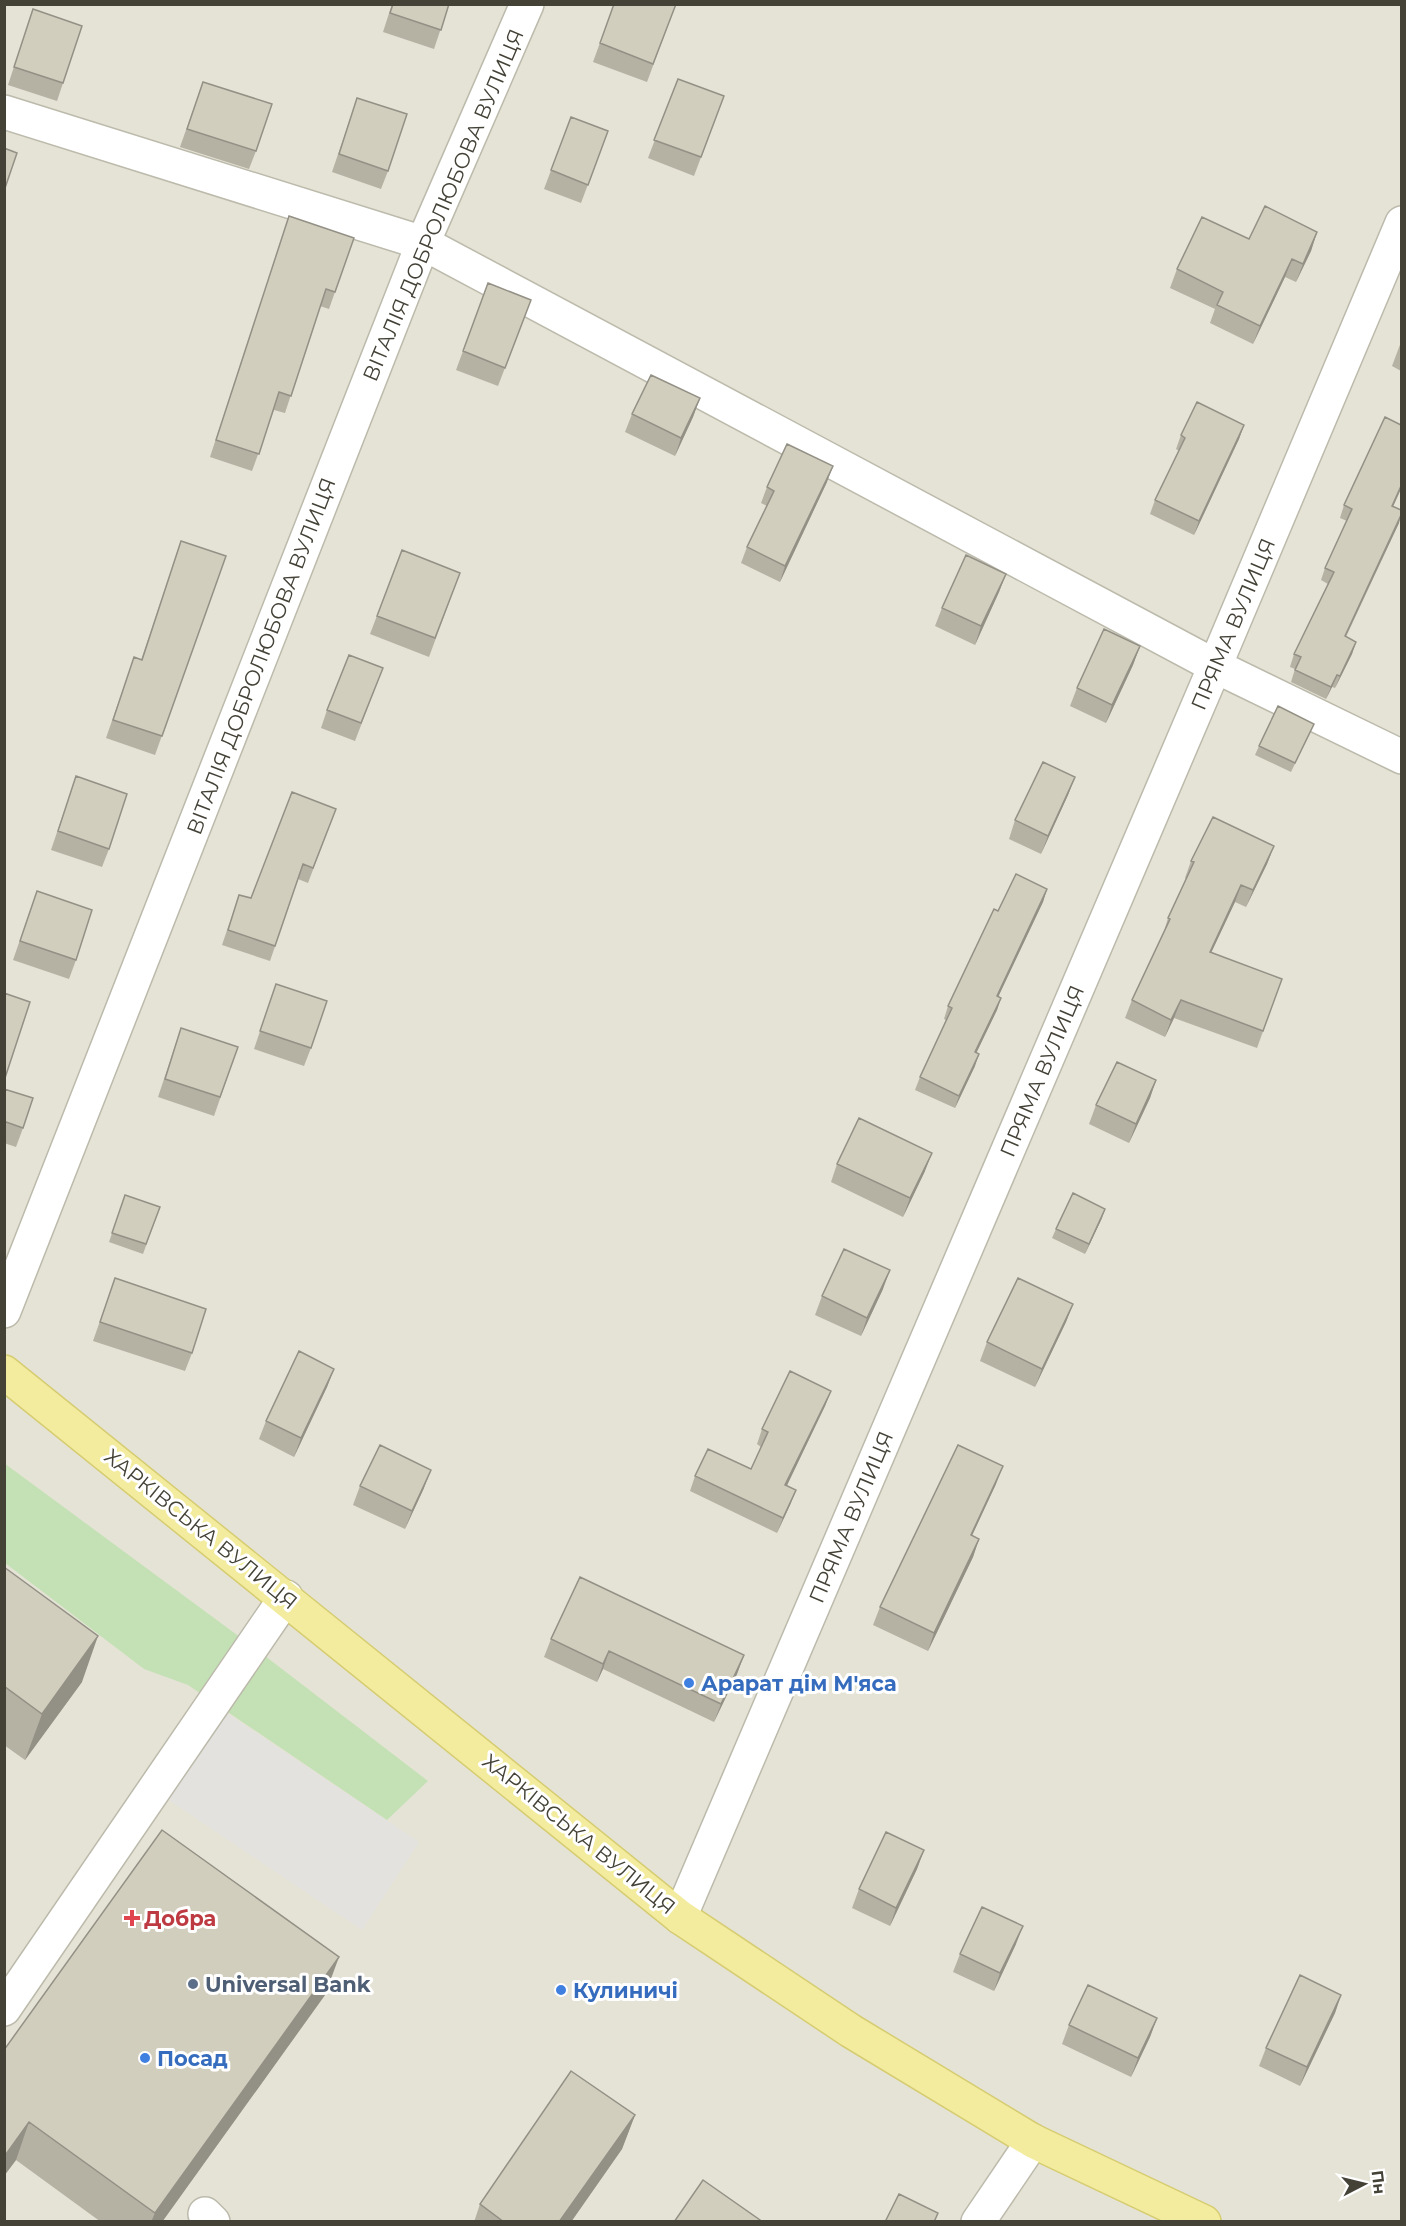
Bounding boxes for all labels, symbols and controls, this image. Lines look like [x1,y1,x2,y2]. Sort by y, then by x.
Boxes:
street label: ВІТАЛІЯ ДОБРОЛЮБОВА ВУЛИЦЯ [357,25,529,385]
street label: ВІТАЛІЯ ДОБРОЛЮБОВА ВУЛИЦЯ [181,474,341,838]
street label: ПРЯМА ВУЛИЦЯ [1186,534,1280,714]
street label: ПРЯМА ВУЛИЦЯ [995,981,1089,1161]
street label: ПРЯМА ВУЛИЦЯ [804,1427,898,1607]
street label: ХАРКІВСЬКА ВУЛИЦЯ [100,1444,302,1614]
place label: Арарат дім М'яса [701,1671,897,1696]
marker: Арарат дім М'яса [682,1676,696,1690]
street label: ХАРКІВСЬКА ВУЛИЦЯ [478,1749,680,1919]
place label: Добра [144,1906,216,1931]
marker: Добра [125,1911,139,1925]
place label: Universal Bank [205,1972,371,1997]
marker: Universal Bank [186,1977,200,1991]
place label: Кулиничі [573,1978,678,2003]
marker: Кулиничі [554,1983,568,1997]
place label: Посад [157,2046,228,2071]
marker: Посад [138,2051,152,2065]
north arrow [1334,2154,1394,2214]
text: Пн [1367,2169,1389,2195]

